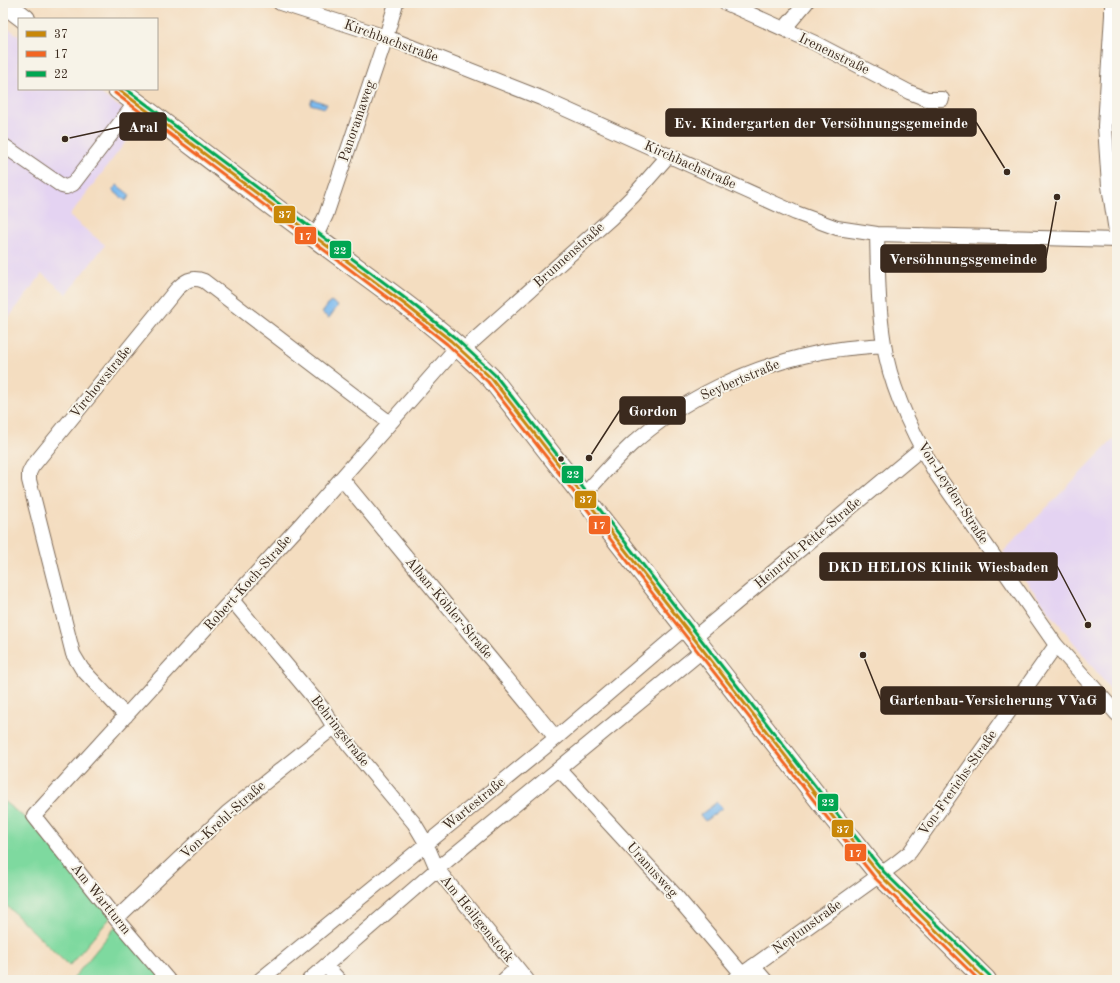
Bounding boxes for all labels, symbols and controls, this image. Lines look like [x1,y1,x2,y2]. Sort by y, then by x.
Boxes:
street label: Kirchbachstraße [342,17,440,65]
legend [18,18,158,90]
text: 37 [54,29,68,41]
street label: Irenenstraße [796,31,872,77]
text: 17 [54,49,68,61]
text: 22 [54,69,68,81]
street label: Panoramaweg [337,78,378,163]
callout: Ev. Kindergarten der Versöhnungsgemeinde [666,109,976,136]
callout: Aral [120,113,166,140]
text: Ev. Kindergarten der Versöhnungsgemeinde [674,117,968,132]
text: Aral [128,121,158,136]
street label: Kirchbachstraße [642,138,738,192]
line badge: 37 [273,205,296,224]
text: 37 [279,210,291,221]
street label: Brunnenstraße [531,220,607,290]
line badge: 17 [294,226,317,245]
text: 17 [299,232,311,243]
line badge: 22 [329,240,352,259]
callout: Versöhnungsgemeinde [881,245,1046,272]
text: 22 [334,246,346,257]
text: Versöhnungsgemeinde [889,253,1037,268]
street label: Virchowstraße [68,343,134,421]
street label: Seybertstraße [698,357,782,403]
callout: Gordon [620,397,685,424]
text: Gordon [629,405,677,420]
street label: Von-Leyden-Straße [915,440,991,546]
unlabelled marker [556,454,566,464]
line badge: 22 [561,465,584,484]
text: 22 [567,470,579,481]
line badge: 37 [574,490,597,509]
text: 37 [580,495,592,506]
street label: Heinrich-Pette-Straße [752,495,864,591]
line badge: 17 [588,515,611,535]
text: 17 [593,521,605,532]
street label: Robert-Koch-Straße [202,533,294,633]
callout: DKD HELIOS Klinik Wiesbaden [820,553,1057,580]
street label: Alban-Köhler-Straße [403,555,495,661]
text: DKD HELIOS Klinik Wiesbaden [827,561,1049,576]
callout: Gartenbau-Versicherung VVaG [881,687,1105,714]
street label: Behringstraße [308,693,372,769]
text: Gartenbau-Versicherung VVaG [889,694,1097,709]
street label: Von-Frerichs-Straße [916,728,1000,838]
street label: Wartestraße [440,775,508,833]
street label: Von-Krehl-Straße [178,778,268,862]
line badge: 22 [817,793,839,812]
text: 22 [822,798,834,809]
line badge: 37 [831,819,854,838]
text: 37 [837,825,849,836]
street label: Uranusweg [624,840,681,901]
line badge: 17 [844,843,867,862]
text: 17 [849,849,861,860]
street label: Am Wartturm [68,861,134,937]
street label: Am Heiligenstock [438,873,516,965]
street label: Neptunstraße [770,897,844,957]

